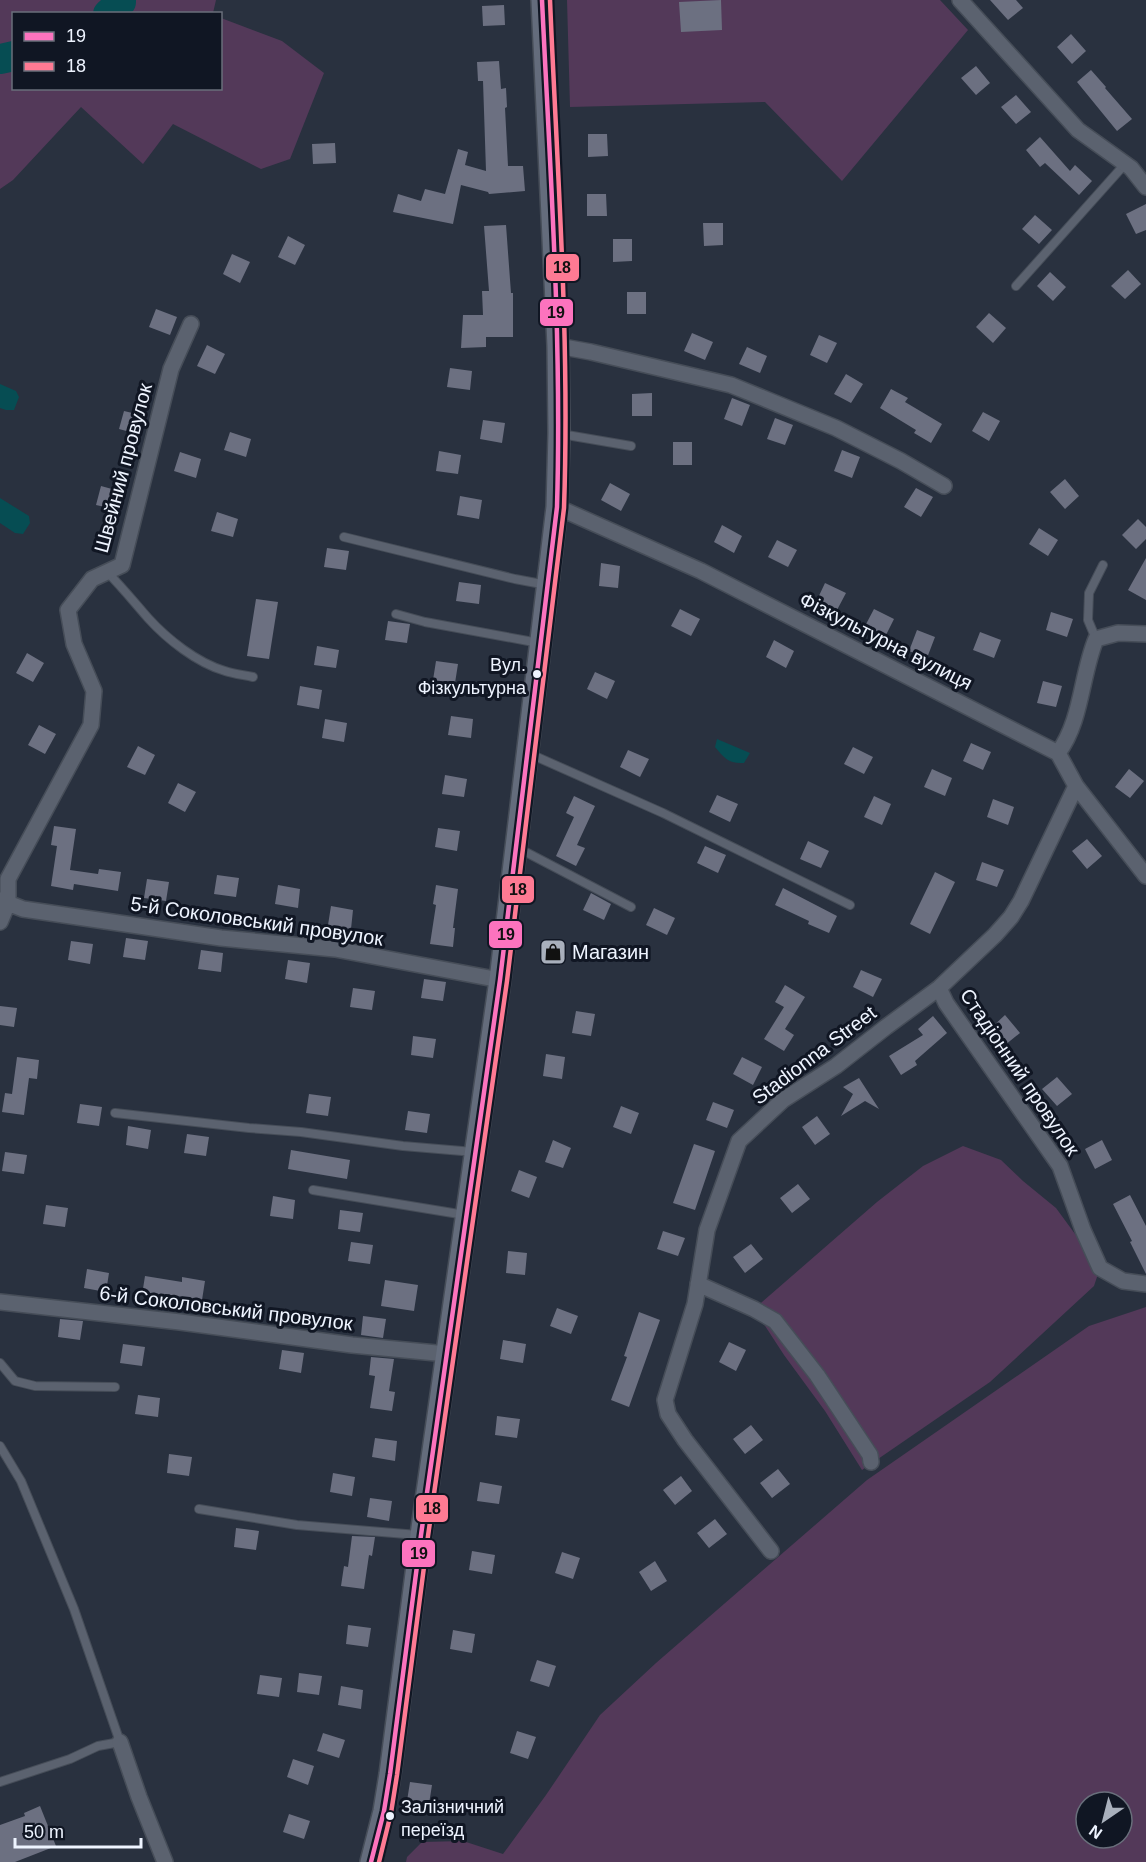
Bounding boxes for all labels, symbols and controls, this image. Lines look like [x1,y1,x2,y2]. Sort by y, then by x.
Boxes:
legend [12,12,222,90]
text: 19 [66,26,86,46]
text: 18 [66,56,86,76]
line badge: 18 [545,253,580,282]
text: 18 [553,259,571,276]
line badge: 19 [539,298,574,327]
text: 19 [547,304,565,321]
street label: Швейний провулок [90,381,156,555]
street label: Фізкультурна вулиця [796,588,976,694]
place label: Вул. Фізкультурна [418,655,527,698]
marker: Вул. Фізкультурна [531,668,543,680]
line badge: 18 [501,875,535,904]
text: 18 [509,881,527,898]
street label: 5-й Соколовський провулок [129,892,385,950]
line badge: 19 [488,920,523,949]
text: 19 [497,926,515,943]
shop icon: Магазин [538,937,568,967]
place label: Магазин [572,941,649,963]
street label: Стадіонний провулок [956,984,1084,1160]
street label: Stadionna Street [748,1001,880,1109]
street label: 6-й Соколовський провулок [98,1282,354,1334]
line badge: 18 [415,1494,449,1523]
text: 18 [423,1500,441,1517]
line badge: 19 [401,1539,436,1568]
text: 19 [410,1545,428,1562]
north arrow [1074,1790,1134,1850]
place label: Залізничний переїзд [401,1797,504,1840]
marker: Залізничний переїзд [384,1810,396,1822]
scale bar [15,1811,141,1849]
text: 50 m [24,1822,64,1842]
text: N [1086,1822,1105,1842]

